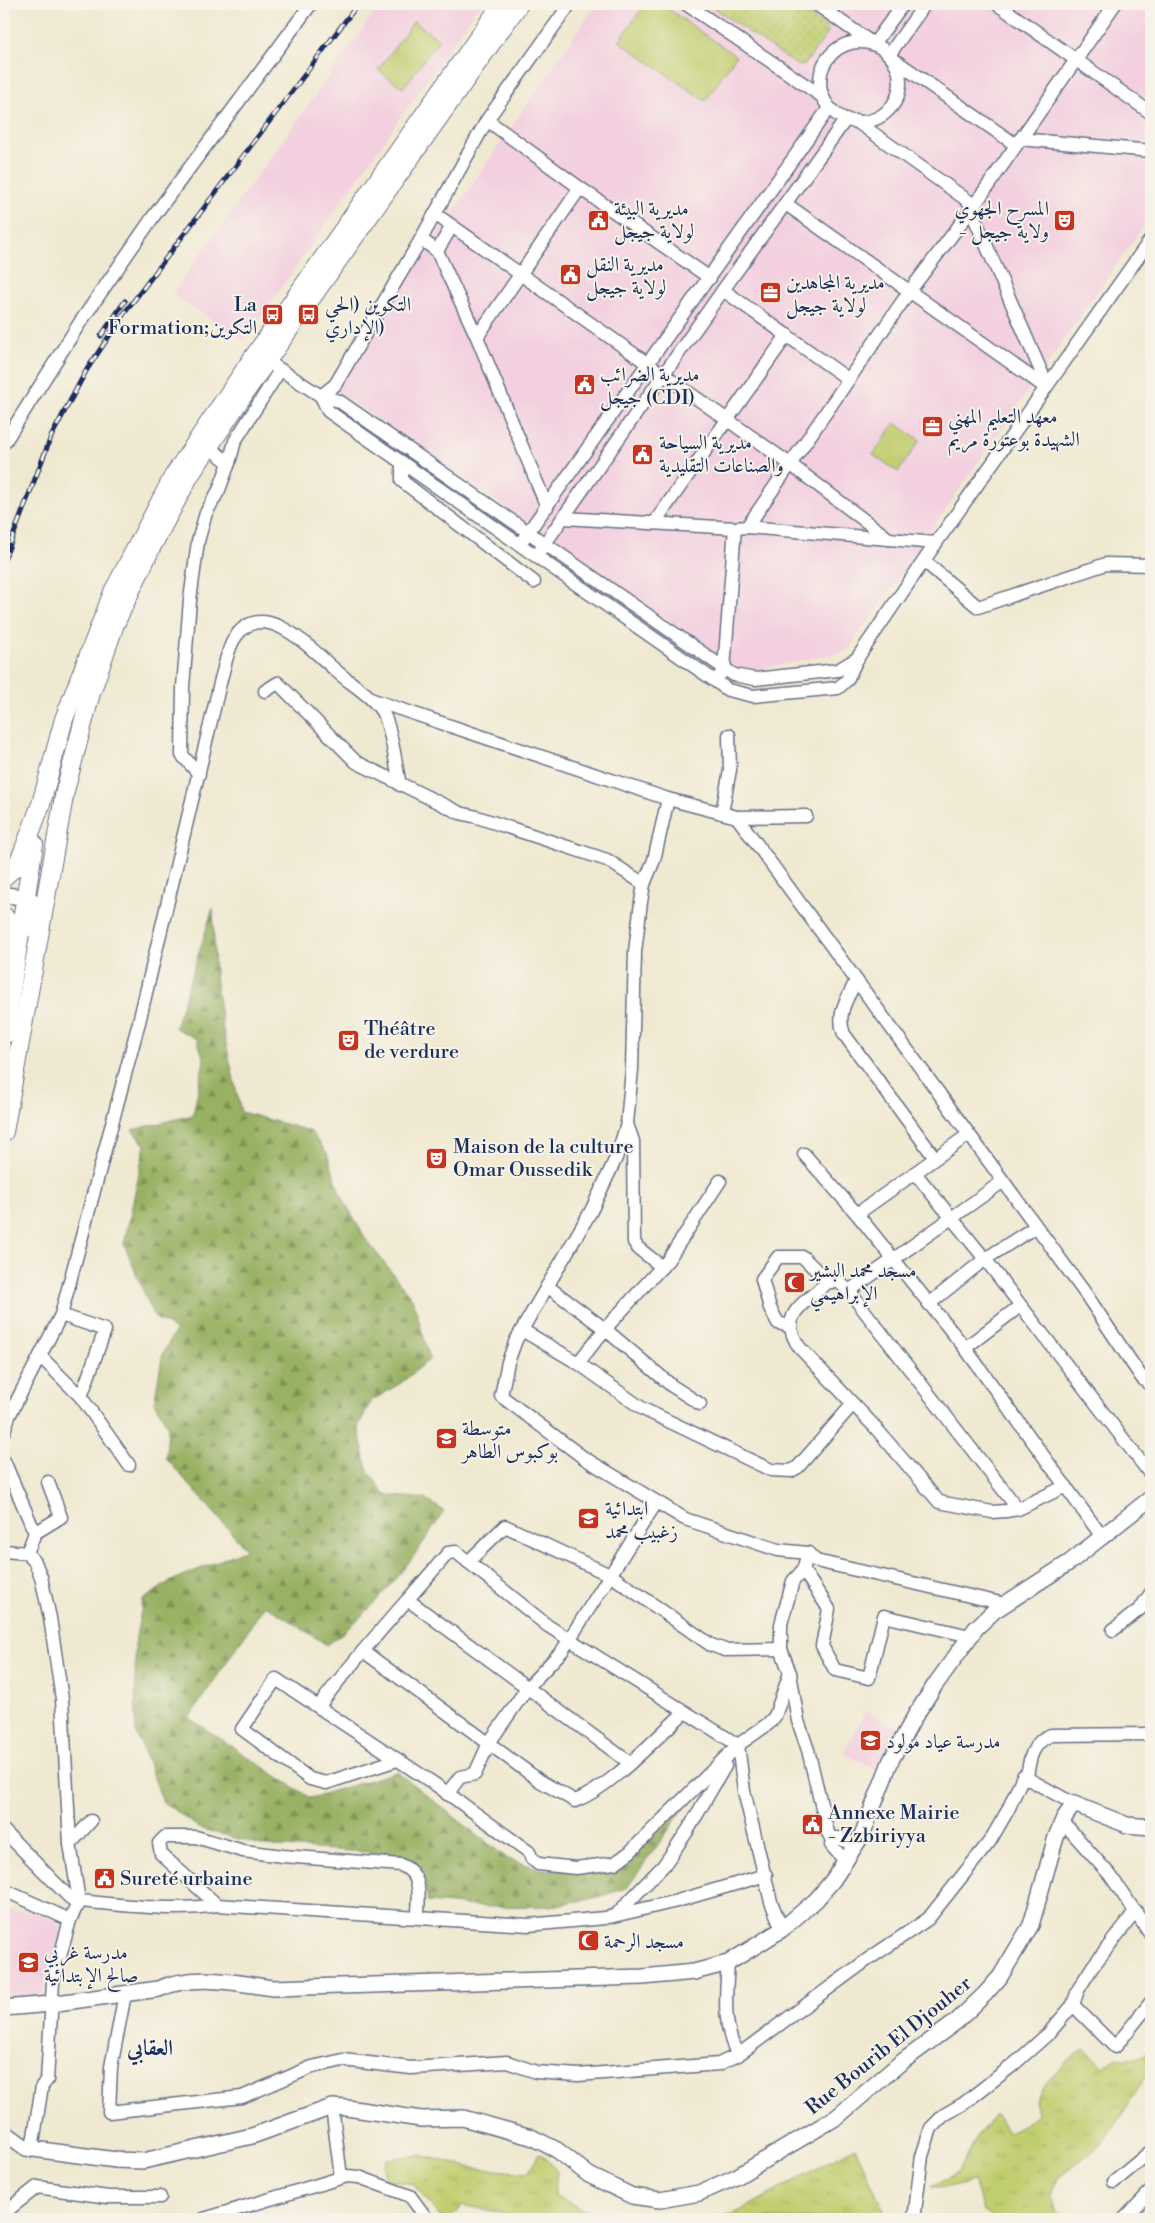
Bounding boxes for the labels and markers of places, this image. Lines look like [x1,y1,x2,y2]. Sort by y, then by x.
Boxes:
place label: مديرية البيئة لولاية جيجل [614,197,694,246]
place label: المسرح الجهوي - ولاية جيجل [955,197,1049,246]
public building icon: مديرية البيئة لولاية جيجل [586,208,610,232]
theatre icon: المسرح الجهوي - ولاية جيجل [1053,208,1077,232]
place label: مديرية النقل لولاية جيجل [586,253,666,302]
public building icon: مديرية النقل لولاية جيجل [558,263,582,287]
place label: مديرية المجاهدين لولاية جيجل [786,271,885,320]
office icon: مديرية المجاهدين لولاية جيجل [758,281,782,305]
place label: La Formation;التكوين [108,293,258,341]
place label: التكوين (الحي الإداري) [325,293,411,343]
bus stop icon: La Formation;التكوين [261,303,285,327]
bus stop icon: التكوين (الحي الإداري) [297,303,321,327]
place label: مديرية الضرائب جيجل (CDI) [600,363,700,412]
public building icon: مديرية الضرائب جيجل (CDI) [572,373,596,397]
place label: معهد التعليم المهني الشهيدة بوعتورة مريم [948,405,1080,457]
office icon: معهد التعليم المهني الشهيدة بوعتورة مريم [920,415,944,439]
place label: مديرية السياحة والصناعات التقليدية [659,431,784,479]
public building icon: مديرية السياحة والصناعات التقليدية [631,442,655,466]
place label: Théâtre de verdure [364,1017,459,1065]
theatre icon: Théâtre de verdure [336,1028,360,1052]
place label: Maison de la culture Omar Oussedik [453,1135,634,1183]
theatre icon: Maison de la culture Omar Oussedik [425,1146,449,1170]
place label: مسجد محمد البشير الإبراهيمي [808,1259,917,1312]
mosque icon: مسجد محمد البشير الإبراهيمي [782,1270,806,1294]
place label: متوسطة بوكبوس الطاهر [460,1417,558,1465]
school or university icon: متوسطة بوكبوس الطاهر [434,1427,458,1451]
place label: ابتدائية زغبيب محمد [605,1497,678,1545]
school or university icon: ابتدائية زغبيب محمد [577,1507,601,1531]
school or university icon: مدرسة عياد مولود [858,1729,882,1753]
place label: مدرسة عياد مولود [886,1730,1000,1755]
place label: Annexe Mairie - Zzbiriyya [827,1801,960,1849]
public building icon: Annexe Mairie - Zzbiriyya [800,1812,824,1836]
public building icon: Sureté urbaine [92,1866,116,1890]
place label: Sureté urbaine [120,1867,253,1892]
mosque icon: مسجد الرحمة [576,1929,600,1953]
place label: مسجد الرحمة [604,1930,684,1955]
place label: مدرسة غربي صالح الإبتدائية [44,1941,138,1992]
school or university icon: مدرسة غربي صالح الإبتدائية [16,1951,40,1975]

